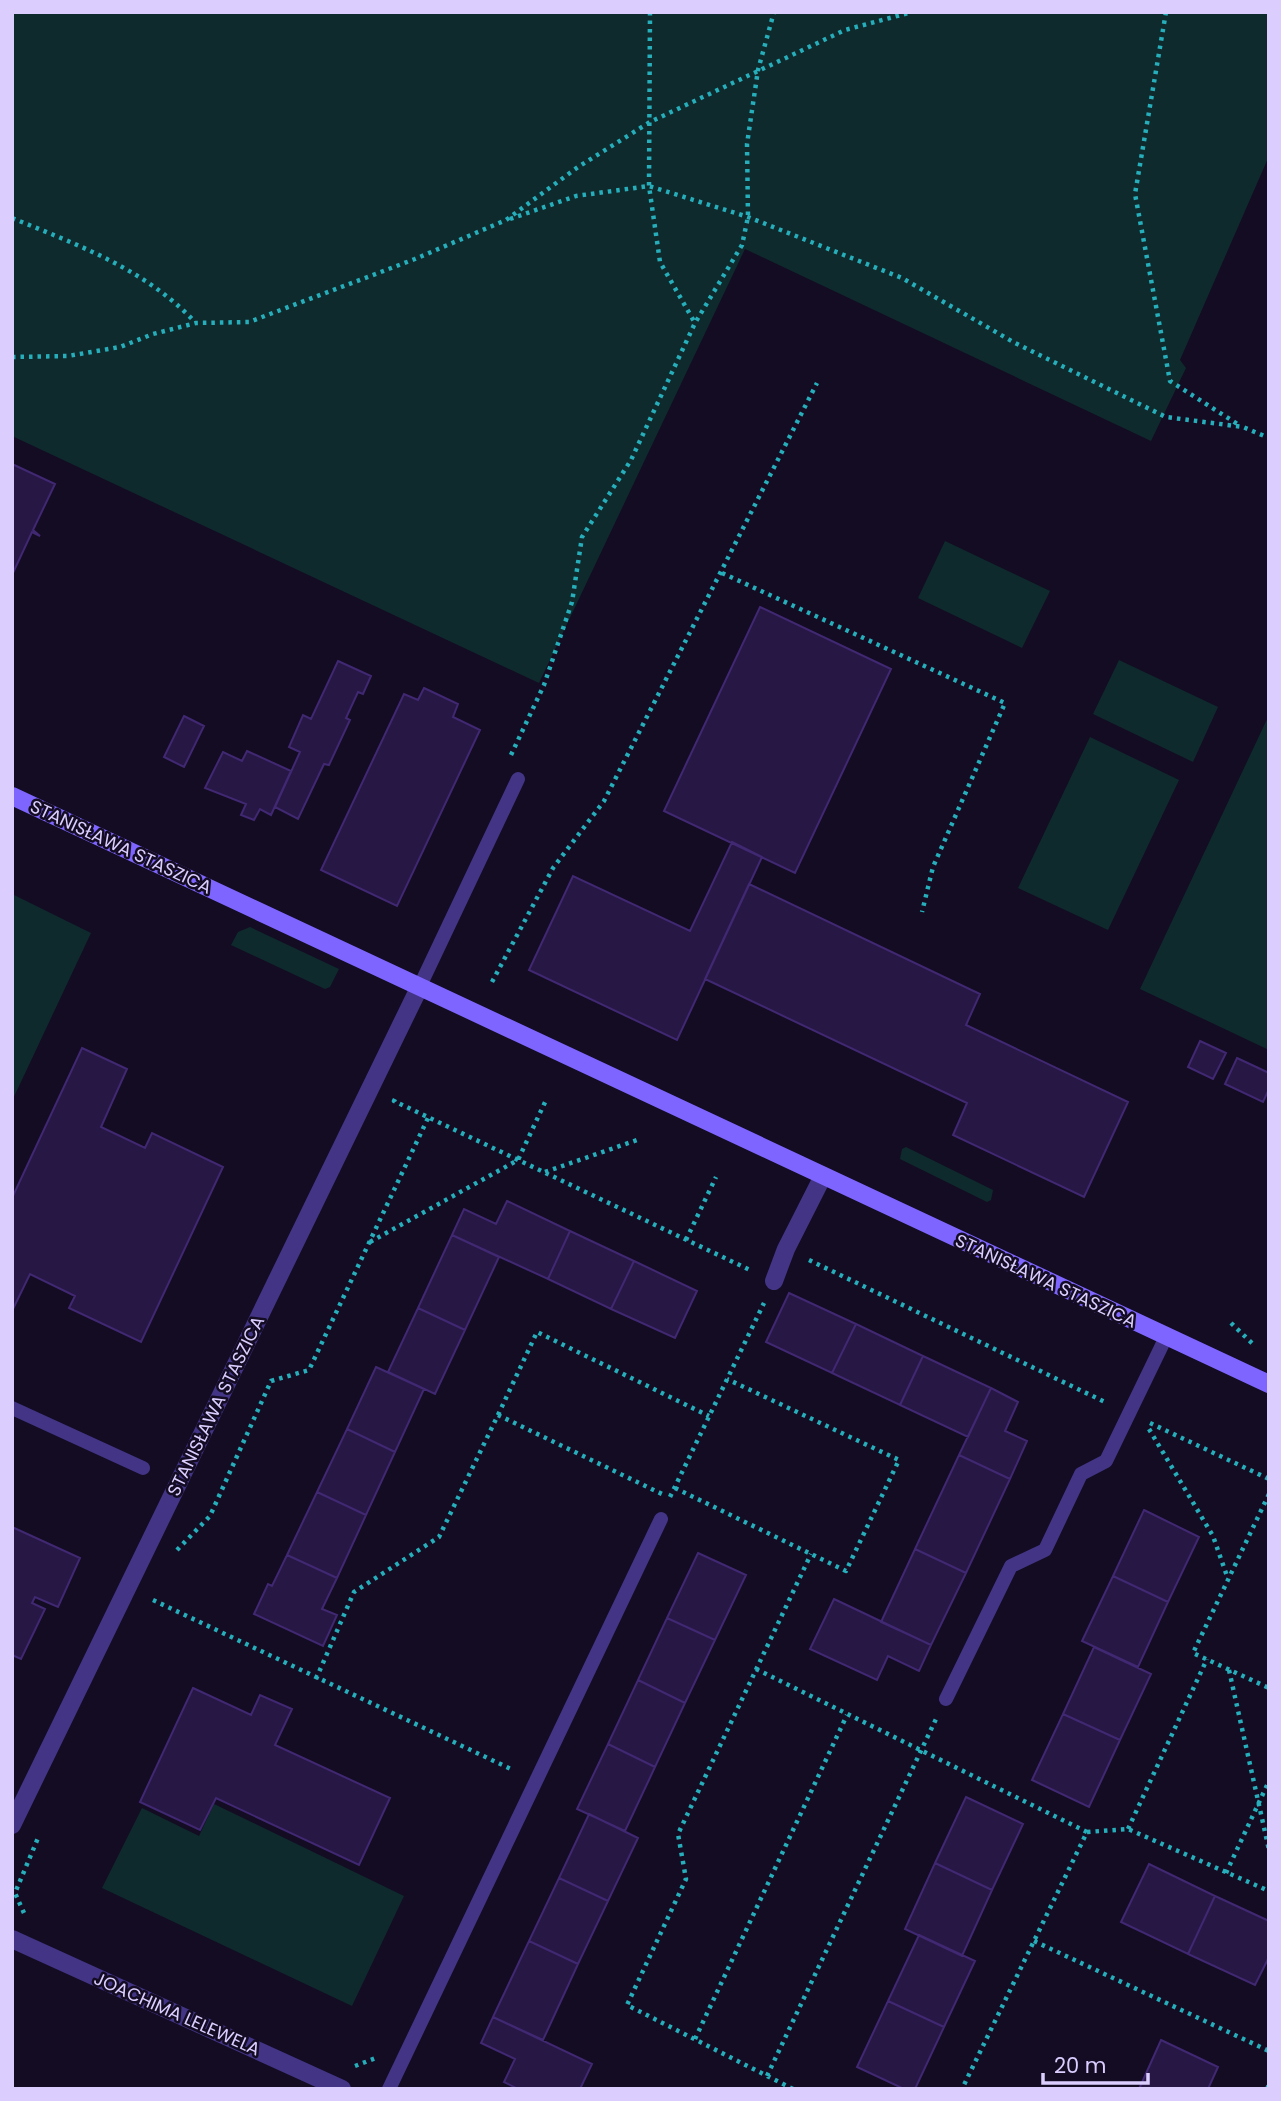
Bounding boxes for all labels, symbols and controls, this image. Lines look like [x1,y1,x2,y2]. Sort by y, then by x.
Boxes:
street label: STANISŁAWA STASZICA [26,793,216,900]
street label: STANISŁAWA STASZICA [951,1227,1141,1334]
street label: STANISŁAWA STASZICA [161,1311,270,1500]
street label: JOACHIMA LELEWELA [90,1966,264,2062]
scale bar [1043,2042,1148,2086]
text: 20 m [1054,2051,1107,2080]

